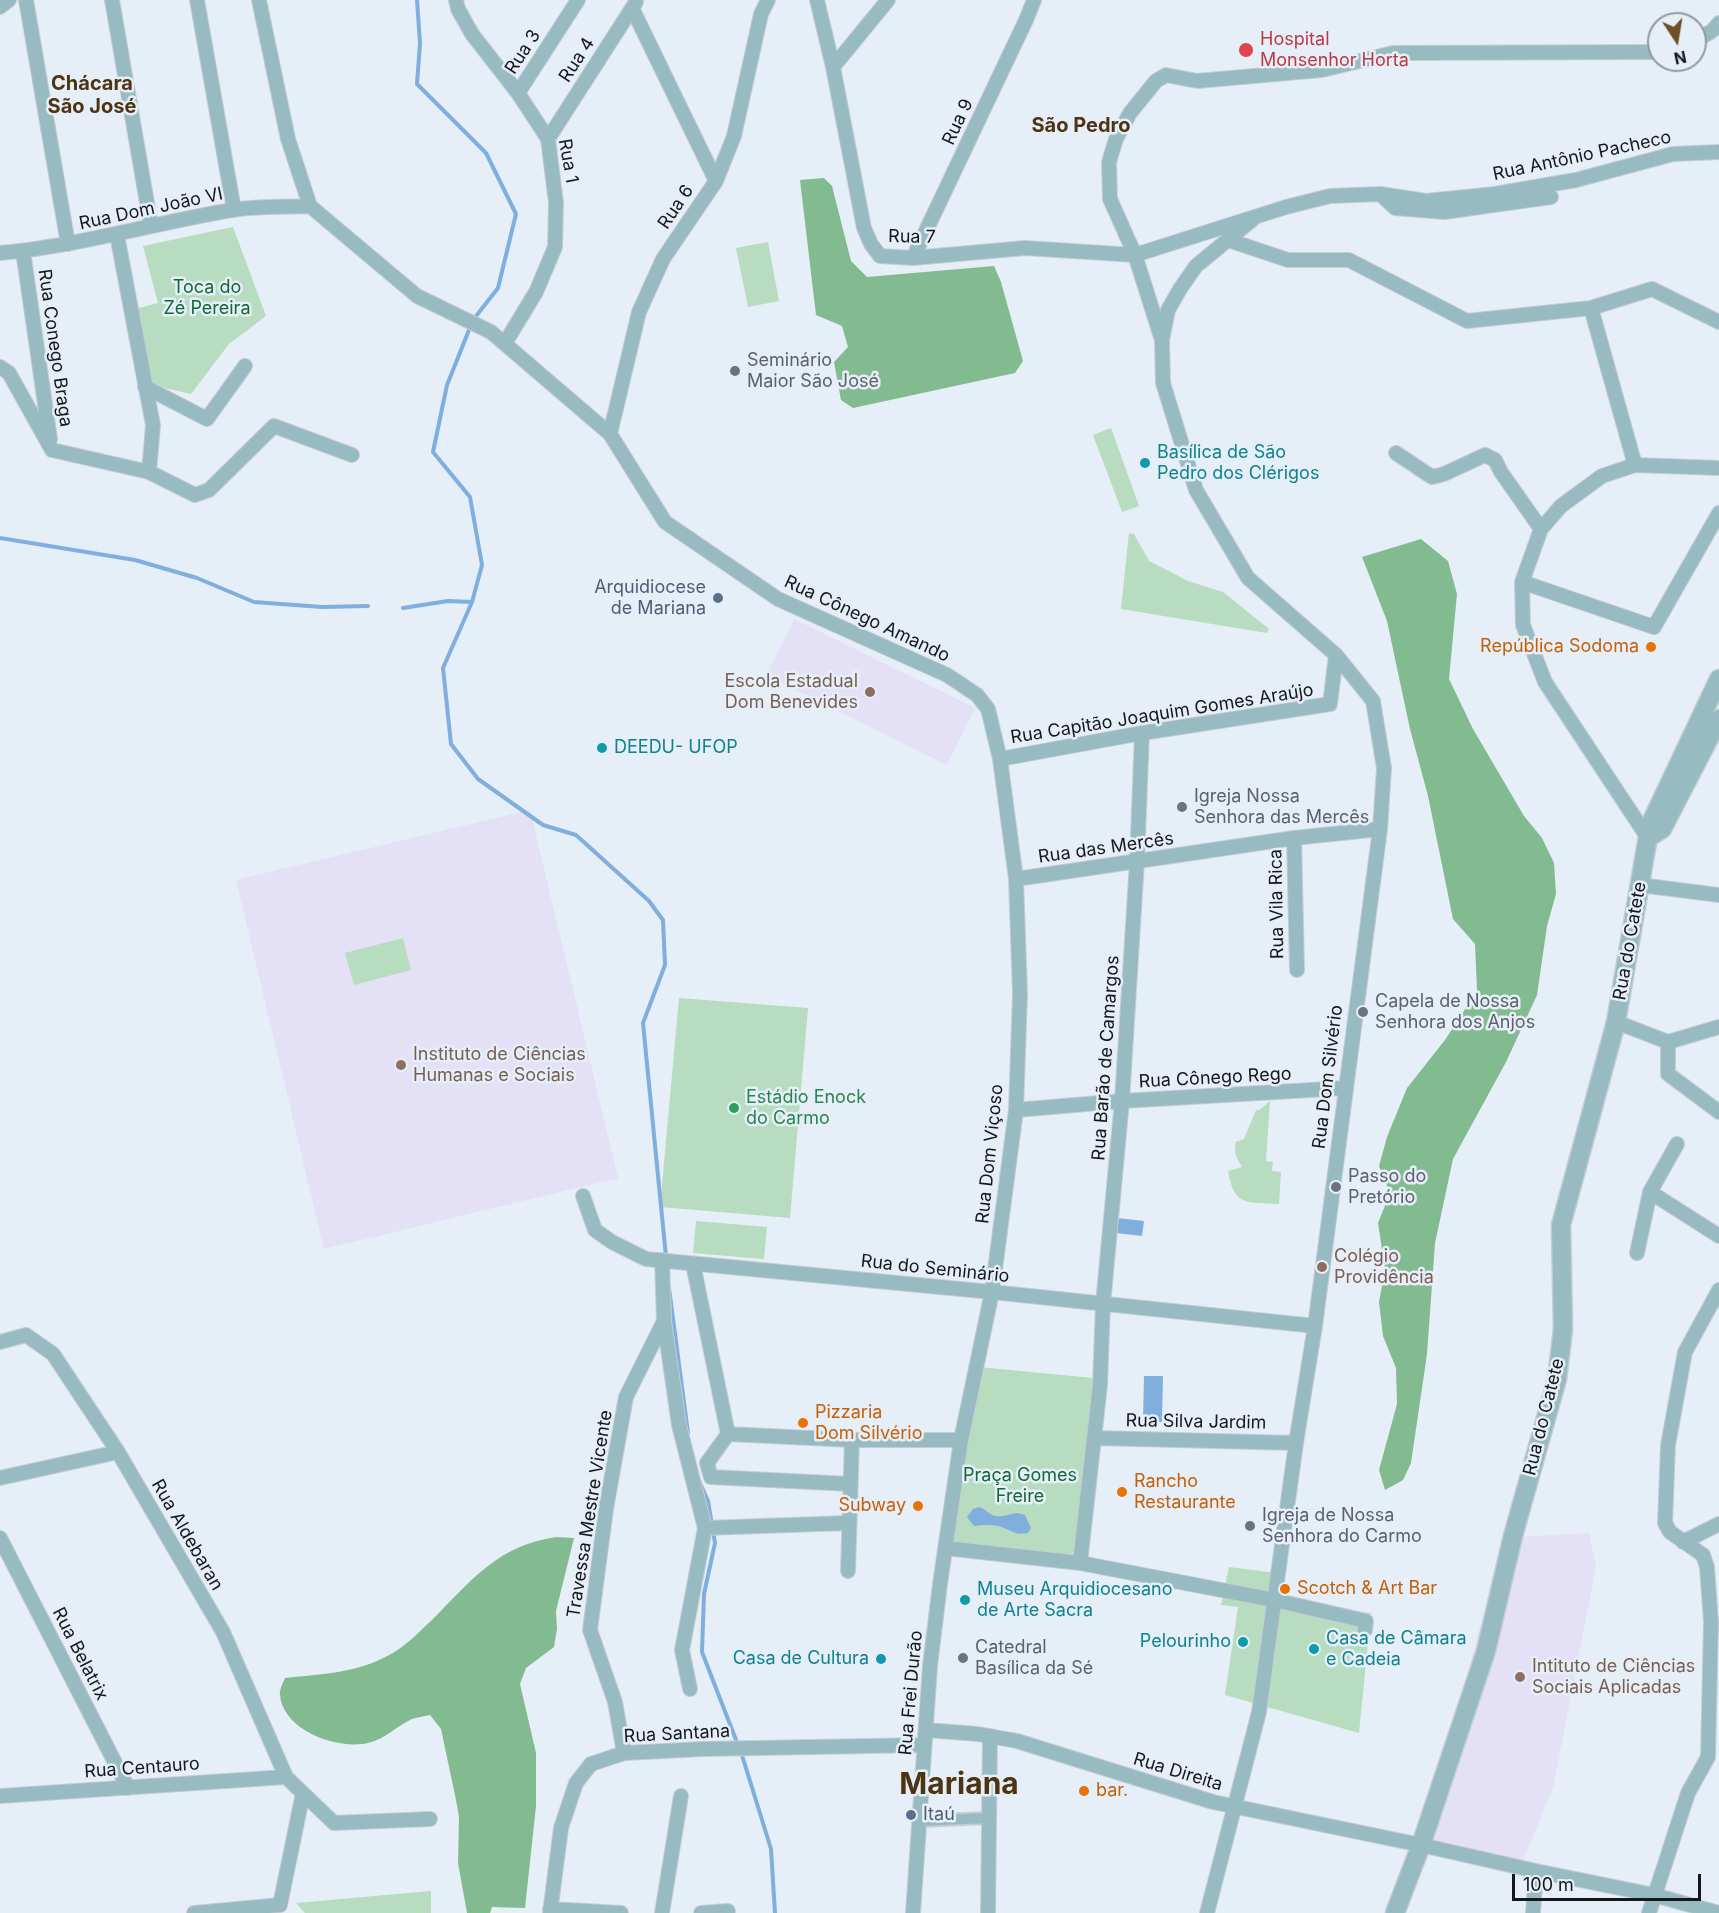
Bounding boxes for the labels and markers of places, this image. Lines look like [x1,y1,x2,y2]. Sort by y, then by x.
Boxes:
place label: Hospital Monsenhor Horta [1260,29,1409,72]
marker: Hospital Monsenhor Horta [1237,41,1255,59]
place label: Seminário Maior São José [747,350,879,392]
marker: Seminário Maior São José [728,364,742,378]
place label: Basílica de São Pedro dos Clérigos [1157,442,1319,484]
marker: Basílica de São Pedro dos Clérigos [1138,456,1152,470]
place label: Arquidiocese de Mariana [594,577,706,620]
marker: Arquidiocese de Mariana [711,591,725,605]
place label: República Sodoma [1480,636,1639,658]
marker: República Sodoma [1644,640,1658,654]
place label: Escola Estadual Dom Benevides [725,671,858,714]
marker: Escola Estadual Dom Benevides [863,685,877,699]
place label: DEEDU- UFOP [614,737,738,759]
marker: DEEDU- UFOP [595,741,609,755]
place label: Igreja Nossa Senhora das Mercês [1194,786,1369,828]
marker: Igreja Nossa Senhora das Mercês [1175,800,1189,814]
place label: Capela de Nossa Senhora dos Anjos [1375,991,1535,1034]
marker: Capela de Nossa Senhora dos Anjos [1356,1005,1370,1019]
place label: Instituto de Ciências Humanas e Sociais [413,1044,586,1086]
marker: Instituto de Ciências Humanas e Sociais [394,1058,408,1072]
place label: Estádio Enock do Carmo [746,1087,866,1130]
marker: Estádio Enock do Carmo [727,1101,741,1115]
place label: Passo do Pretório [1348,1166,1426,1208]
marker: Passo do Pretório [1329,1180,1343,1194]
place label: Colégio Providência [1334,1246,1434,1288]
marker: Colégio Providência [1315,1260,1329,1274]
place label: Pizzaria Dom Silvério [815,1402,922,1444]
marker: Pizzaria Dom Silvério [796,1416,810,1430]
place label: Rancho Restaurante [1134,1471,1236,1514]
marker: Rancho Restaurante [1115,1485,1129,1499]
place label: Subway [838,1495,906,1517]
marker: Subway [911,1499,925,1513]
place label: Igreja de Nossa Senhora do Carmo [1262,1505,1422,1547]
marker: Igreja de Nossa Senhora do Carmo [1243,1519,1257,1533]
place label: Scotch & Art Bar [1297,1578,1437,1600]
place label: Museu Arquidiocesano de Arte Sacra [977,1579,1173,1622]
marker: Scotch & Art Bar [1278,1582,1292,1596]
marker: Museu Arquidiocesano de Arte Sacra [958,1593,972,1607]
place label: Casa de Câmara e Cadeia [1326,1628,1467,1670]
place label: Pelourinho [1140,1631,1231,1653]
marker: Pelourinho [1236,1635,1250,1649]
place label: Catedral Basílica da Sé [975,1637,1093,1680]
marker: Casa de Câmara e Cadeia [1307,1642,1321,1656]
place label: Casa de Cultura [733,1648,869,1670]
marker: Catedral Basílica da Sé [956,1651,970,1665]
marker: Casa de Cultura [874,1652,888,1666]
place label: Intituto de Ciências Sociais Aplicadas [1532,1656,1695,1698]
marker: Intituto de Ciências Sociais Aplicadas [1513,1670,1527,1684]
place label: bar. [1096,1780,1128,1802]
marker: bar. [1077,1784,1091,1798]
place label: Itaú [923,1804,955,1826]
marker: Itaú [904,1808,918,1822]

